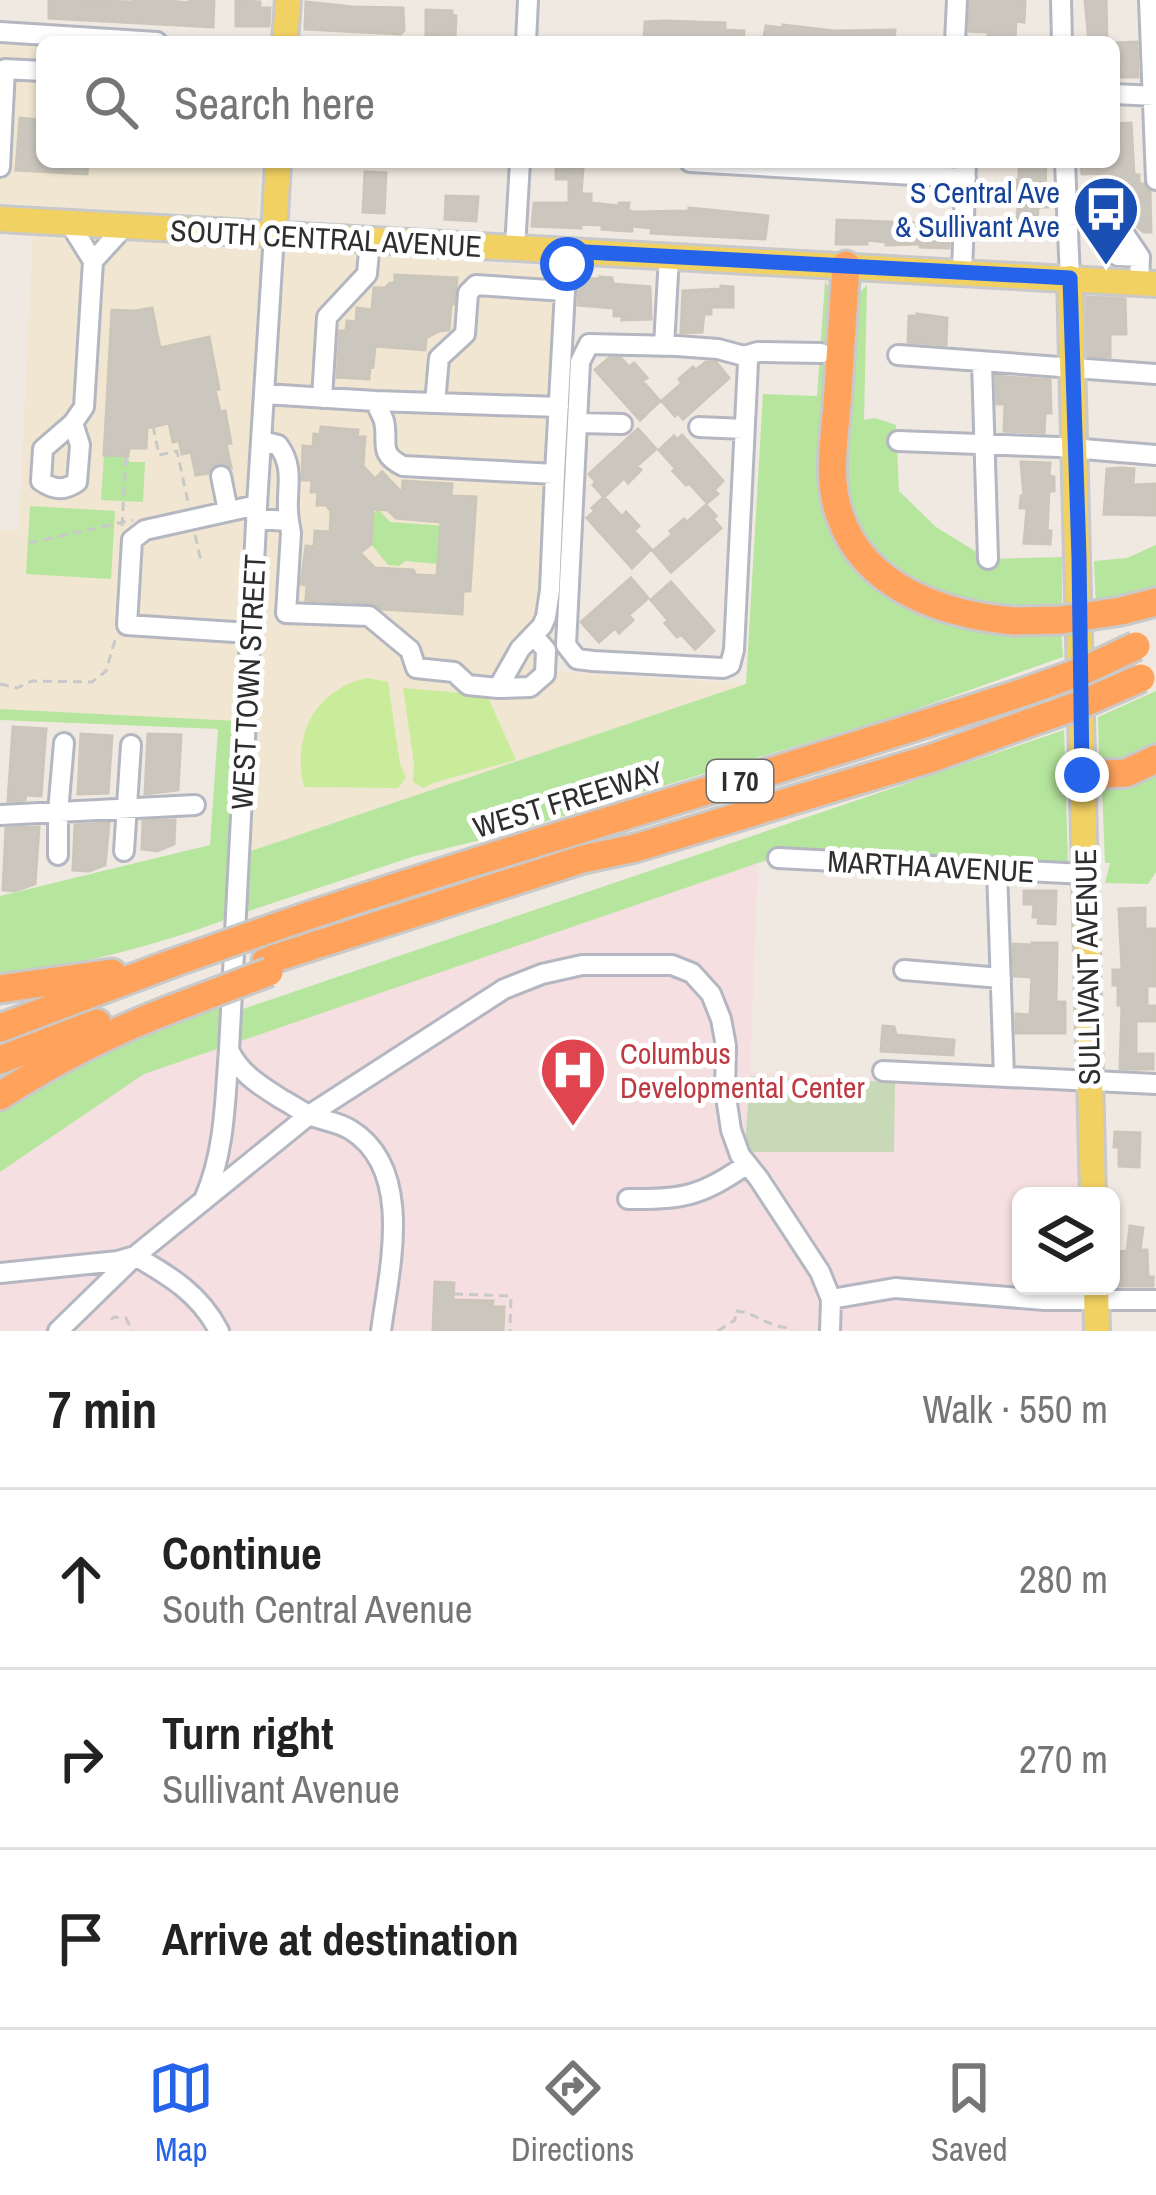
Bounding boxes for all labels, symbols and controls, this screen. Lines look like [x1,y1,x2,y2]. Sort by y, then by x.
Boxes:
search box [36,36,1120,168]
icon: search [78,69,144,135]
text: Search here [174,72,375,133]
place label: S Central Ave & Sullivant Ave [895,172,1060,246]
bus stop icon: S Central Ave & Sullivant Ave [1071,174,1141,268]
street label: SOUTH CENTRAL AVENUE [169,210,483,266]
route start [540,237,594,291]
street label: WEST TOWN STREET [221,553,275,811]
route end [1055,748,1109,802]
street label: WEST FREEWAY [468,751,668,847]
road number: I 70 [707,760,773,802]
street label: MARTHA AVENUE [827,841,1035,891]
street label: SULLIVANT AVENUE [1065,848,1109,1086]
place label: Columbus Developmental Center [620,1033,866,1107]
hospital icon: Columbus Developmental Center [538,1035,608,1129]
map controls [1012,1187,1120,1295]
button: layers [1012,1187,1120,1295]
text: 7 min [48,1375,157,1444]
text: Walk · 550 m [923,1383,1108,1435]
text: Continue [162,1522,322,1583]
icon: ahead [48,1546,114,1612]
text: 280 m [1019,1553,1108,1605]
text: South Central Avenue [162,1583,473,1635]
text: Turn right [162,1702,334,1763]
icon: right [48,1726,114,1792]
text: 270 m [1019,1733,1108,1785]
text: Sullivant Avenue [162,1763,400,1815]
icon: arrive [48,1906,114,1972]
text: Arrive at destination [162,1908,519,1969]
tab: Map [148,2055,214,2171]
tab: Directions [511,2055,634,2171]
tab: Saved [931,2055,1008,2171]

